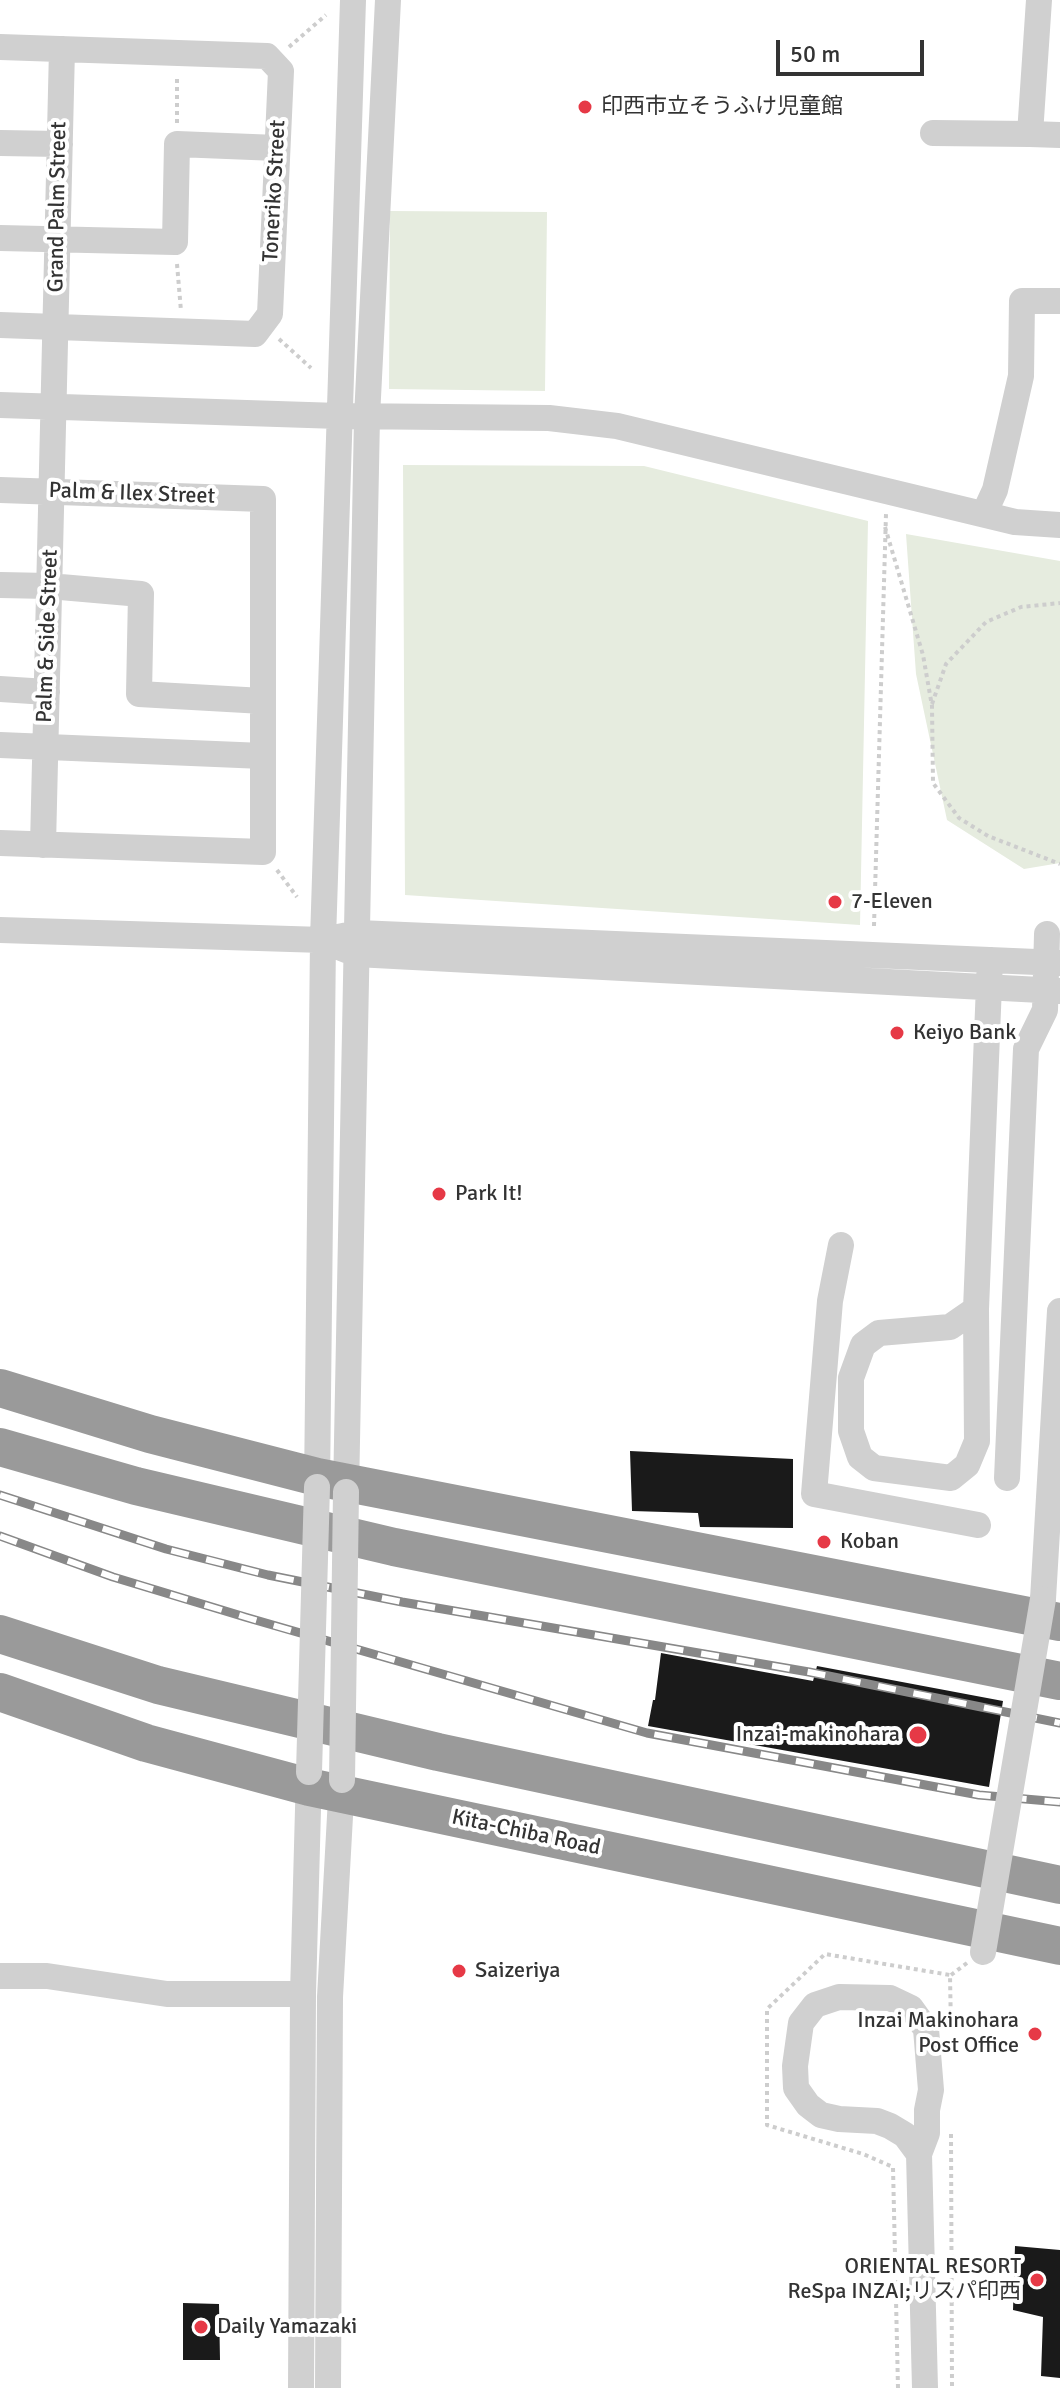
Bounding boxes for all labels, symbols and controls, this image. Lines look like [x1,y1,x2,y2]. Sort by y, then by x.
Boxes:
scale bar [780,24,928,74]
text: 50 m [790,39,840,69]
place label: 印西市立そうふけ児童館 [601,94,843,120]
marker: 印西市立そうふけ児童館 [576,98,594,116]
street label: Toneriko Street [258,119,292,263]
street label: Grand Palm Street [43,121,73,293]
street label: Palm & Ilex Street [48,478,216,510]
street label: Palm & Side Street [32,549,64,723]
place label: 7-Eleven [851,889,933,915]
marker: 7-Eleven [826,893,844,911]
place label: Keiyo Bank [913,1020,1016,1046]
marker: Keiyo Bank [888,1024,906,1042]
place label: Park It! [455,1181,523,1207]
marker: Park It! [430,1185,448,1203]
place label: Koban [840,1529,899,1555]
marker: Koban [815,1533,833,1551]
place label: Inzai-makinohara [736,1722,900,1748]
marker: Inzai-makinohara [907,1724,929,1746]
street label: Kita-Chiba Road [449,1804,603,1862]
place label: Saizeriya [475,1958,560,1984]
marker: Saizeriya [450,1962,468,1980]
place label: Inzai Makinohara Post Office [857,2008,1019,2060]
marker: Inzai Makinohara Post Office [1026,2025,1044,2043]
place label: ORIENTAL RESORT ReSpa INZAI;リスパ印西 [788,2254,1021,2306]
marker: ORIENTAL RESORT ReSpa INZAI;リスパ印西 [1028,2271,1046,2289]
place label: Daily Yamazaki [217,2314,357,2340]
marker: Daily Yamazaki [192,2318,210,2336]

